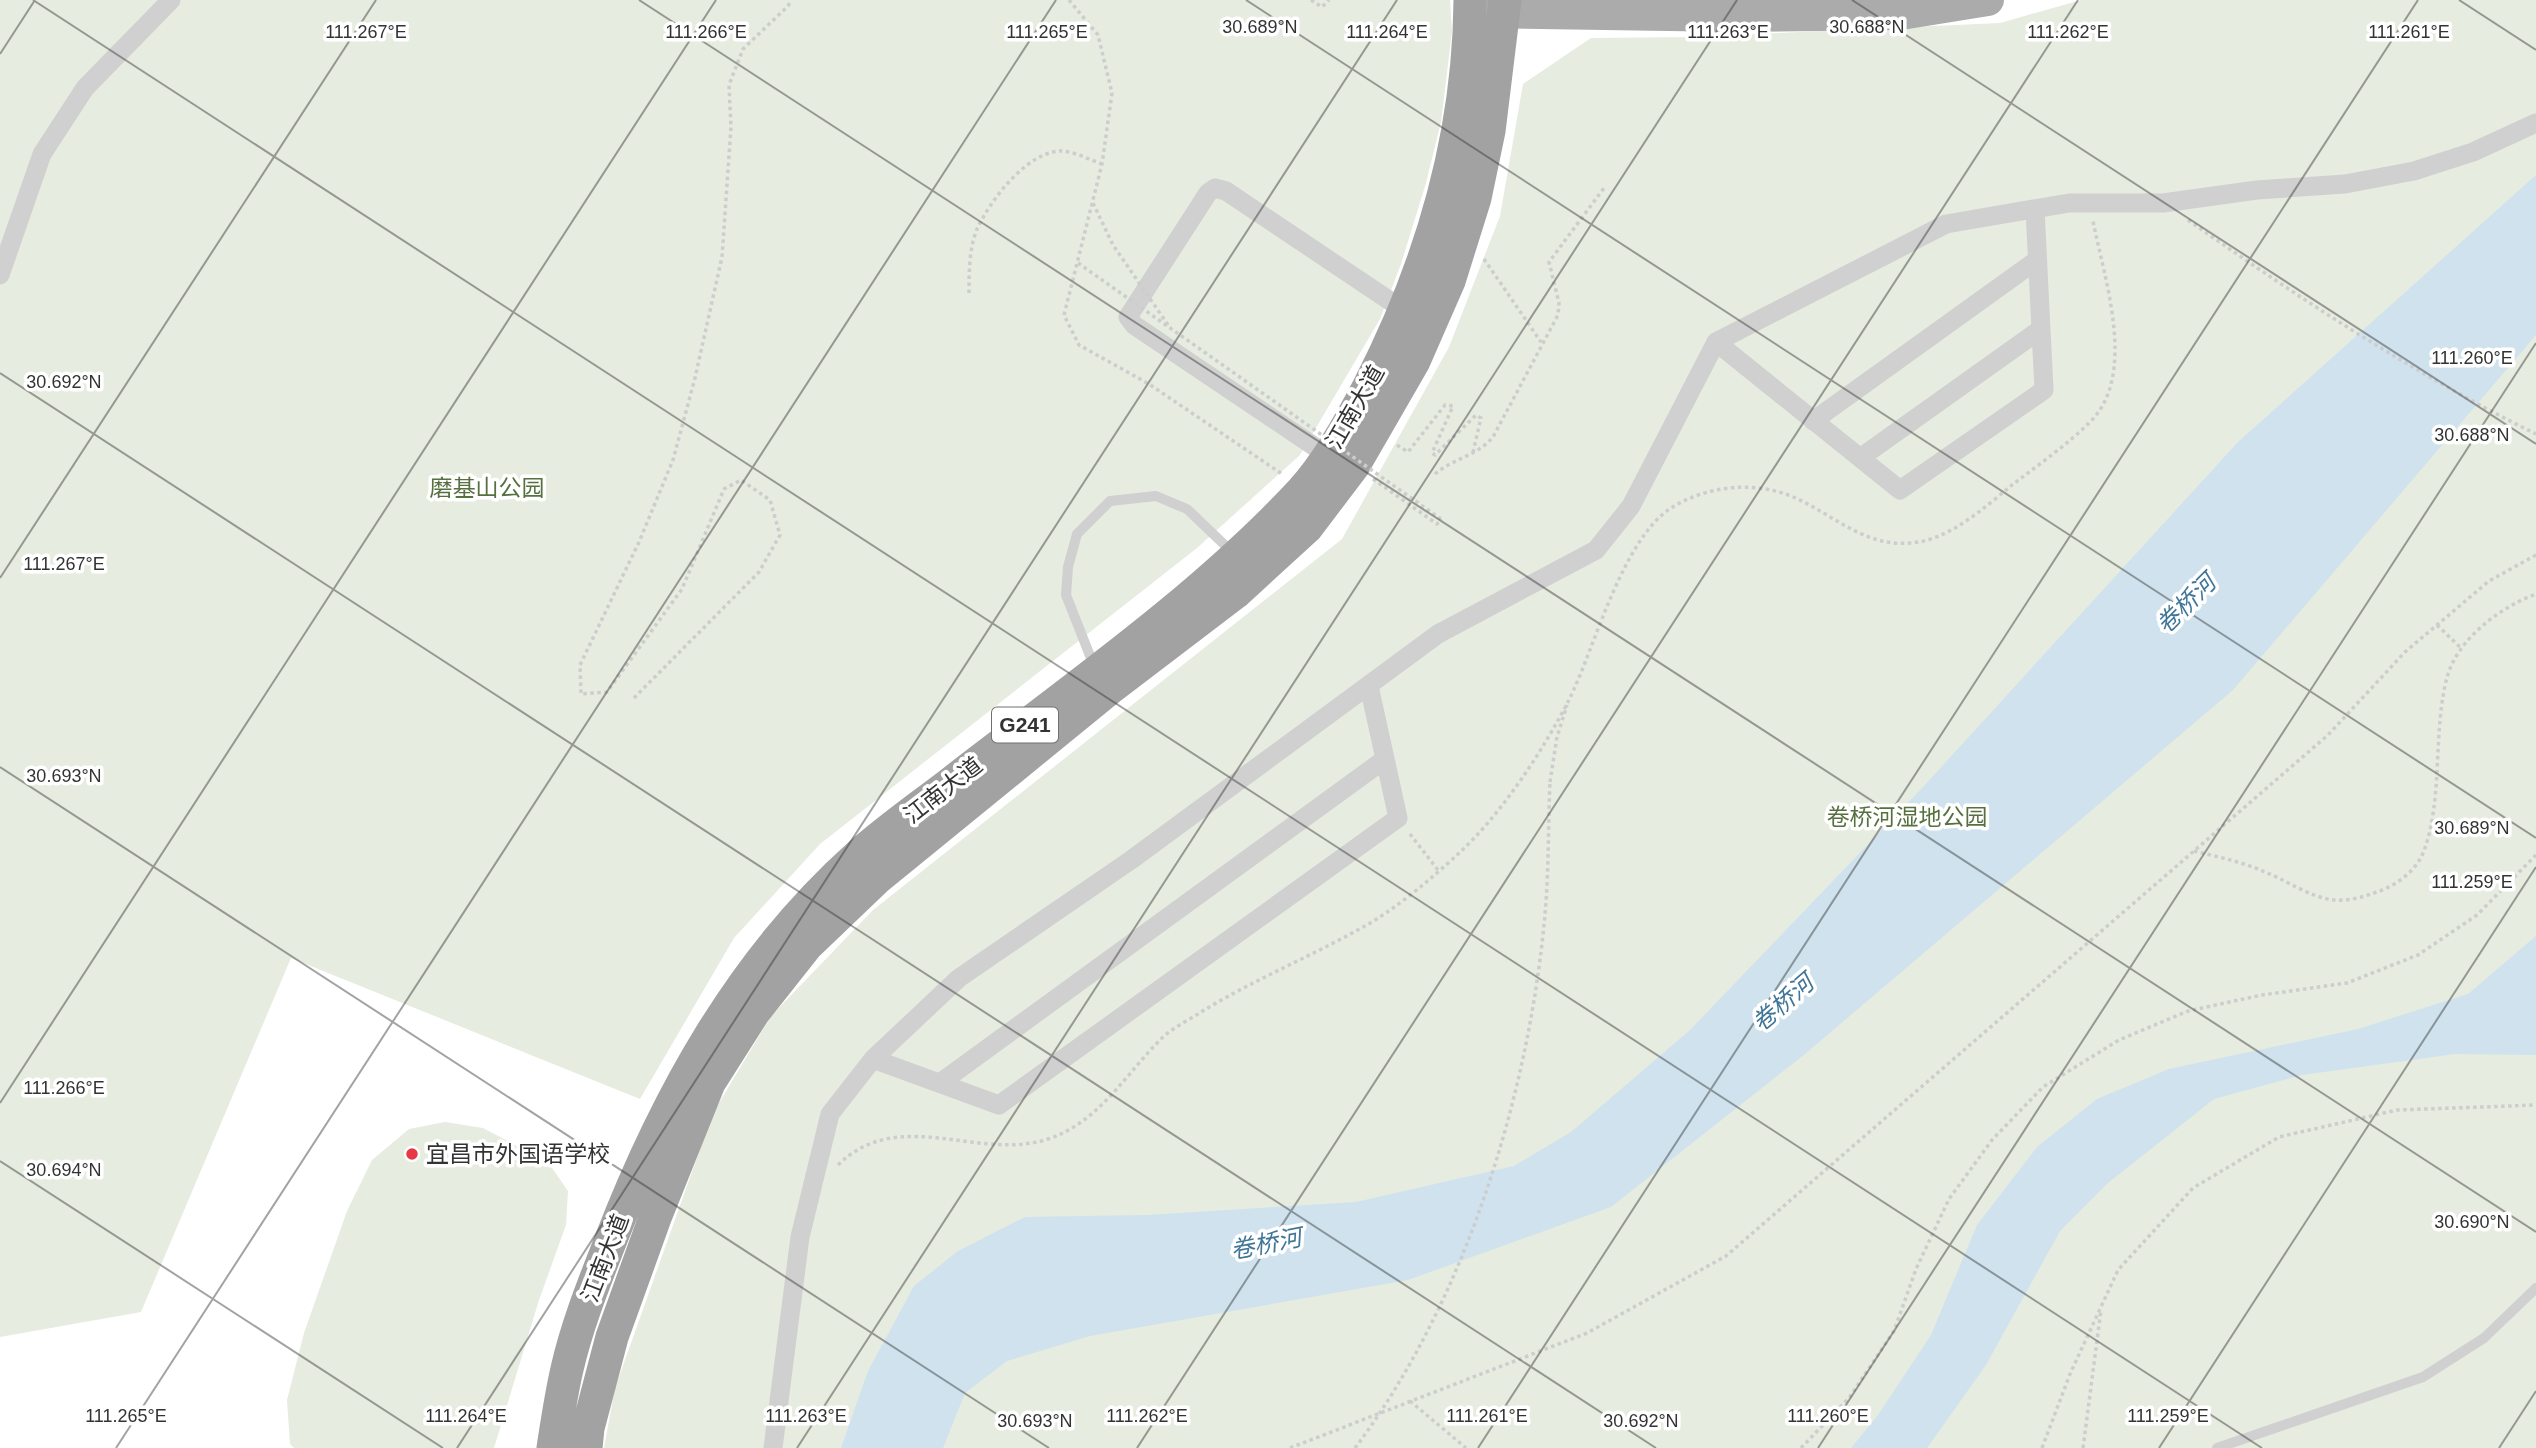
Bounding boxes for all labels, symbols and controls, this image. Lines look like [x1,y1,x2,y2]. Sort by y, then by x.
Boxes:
text: 30.689°N [1222,17,1298,37]
text: 30.688°N [1829,17,1905,37]
text: 111.267°E [325,22,407,42]
text: 111.266°E [665,22,747,42]
text: 111.265°E [1006,22,1088,42]
text: 111.264°E [1346,22,1428,42]
text: 111.263°E [1687,22,1769,42]
text: 111.262°E [2027,22,2109,42]
text: 111.261°E [2368,22,2450,42]
text: 111.260°E [2431,348,2513,368]
street label: 江南大道 [1321,361,1389,453]
text: 30.692°N [26,372,102,392]
text: 30.688°N [2434,425,2510,445]
park label: 磨基山公园 [430,475,545,501]
text: 111.267°E [23,554,105,574]
water label: 卷桥河 [2151,566,2223,639]
road number: G241 [992,708,1058,742]
street label: 江南大道 [899,751,987,829]
text: 30.693°N [26,766,102,786]
park label: 卷桥河湿地公园 [1827,804,1988,830]
text: 30.689°N [2434,818,2510,838]
text: 111.259°E [2431,872,2513,892]
water label: 卷桥河 [1747,966,1822,1036]
text: 111.266°E [23,1078,105,1098]
place label: 宜昌市外国语学校 [426,1141,610,1167]
marker: 宜昌市外国语学校 [404,1146,420,1162]
text: 30.694°N [26,1160,102,1180]
street label: 江南大道 [576,1210,634,1306]
text: 30.690°N [2434,1212,2510,1232]
water label: 卷桥河 [1228,1223,1308,1264]
text: 111.265°E [85,1406,167,1426]
text: 111.264°E [425,1406,507,1426]
text: 111.263°E [765,1406,847,1426]
text: 111.262°E [1106,1406,1188,1426]
text: 111.261°E [1446,1406,1528,1426]
text: 111.260°E [1787,1406,1869,1426]
text: 111.259°E [2127,1406,2209,1426]
text: 30.693°N [997,1411,1073,1431]
text: 30.692°N [1603,1411,1679,1431]

